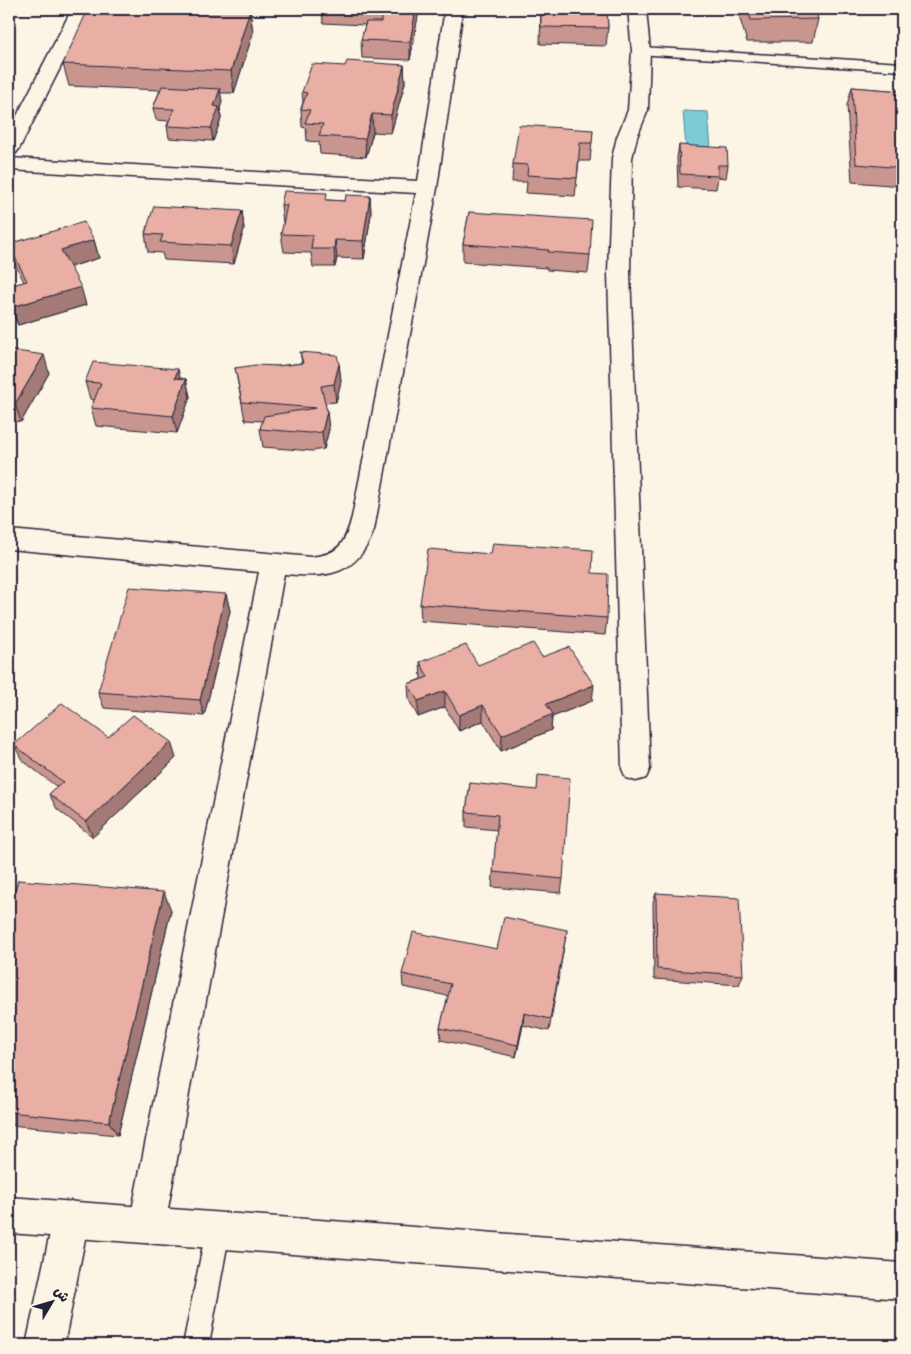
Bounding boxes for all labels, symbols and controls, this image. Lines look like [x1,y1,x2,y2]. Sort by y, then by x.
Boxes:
north arrow [28,1276,78,1326]
text: ش [48,1283,73,1307]

